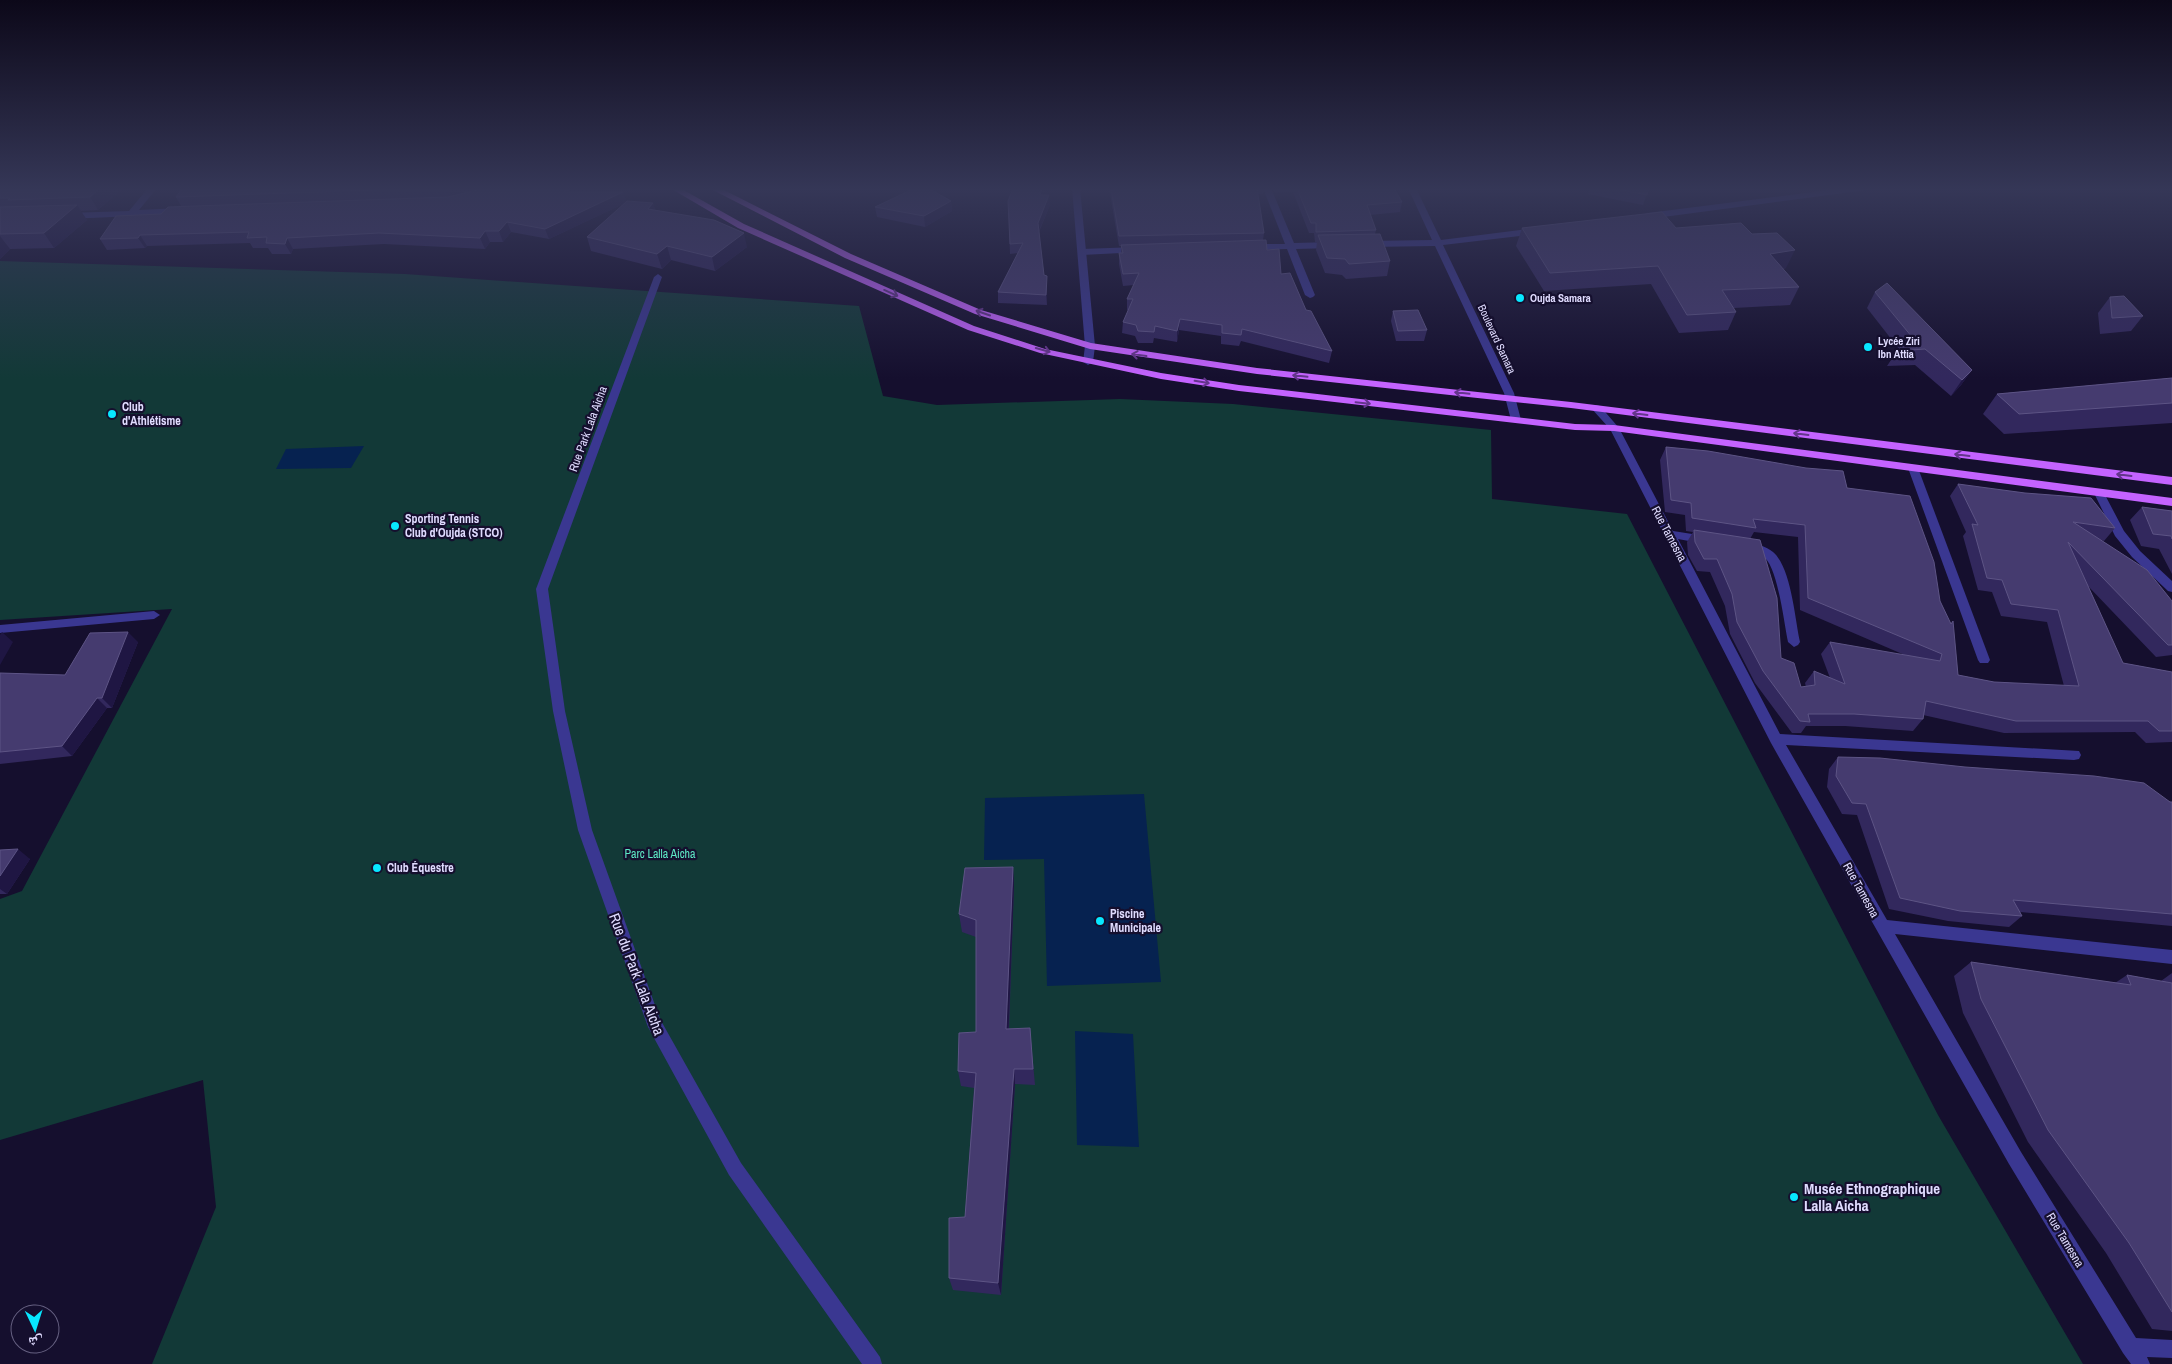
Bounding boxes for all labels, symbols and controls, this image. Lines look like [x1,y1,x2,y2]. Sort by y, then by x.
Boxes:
one-way arrow [883,289,898,298]
place label: Oujda Samara [1530,291,1591,305]
marker: Oujda Samara [1514,292,1526,304]
street label: Boulevard Samara [1475,302,1519,376]
one-way arrow [975,308,991,317]
place label: Lycée Ziri Ibn Attia [1878,334,1920,361]
marker: Lycée Ziri Ibn Attia [1862,341,1874,353]
one-way arrow [1035,346,1051,356]
one-way arrow [1132,349,1148,359]
one-way arrow [1293,371,1309,381]
one-way arrow [1194,378,1210,388]
street label: Rue Park Lala Aicha [565,384,611,474]
one-way arrow [1454,388,1470,398]
one-way arrow [1355,398,1371,408]
place label: Club d'Athlétisme [122,399,181,429]
marker: Club d'Athlétisme [106,408,118,420]
one-way arrow [1632,409,1648,419]
one-way arrow [1794,429,1810,439]
one-way arrow [1955,450,1971,460]
one-way arrow [2116,470,2132,480]
street label: Rue Tamesna [1648,503,1691,565]
place label: Sporting Tennis Club d'Oujda (STCO) [405,511,502,541]
marker: Sporting Tennis Club d'Oujda (STCO) [389,520,401,532]
park label: Parc Lalla Aicha [624,846,696,862]
place label: Club Équestre [387,860,454,876]
street label: Rue Tamesna [1839,860,1883,921]
marker: Club Équestre [371,862,383,874]
place label: Piscine Municipale [1110,906,1161,936]
street label: Rue du Park Lala Aicha [604,910,670,1038]
marker: Piscine Municipale [1094,915,1106,927]
place label: Musée Ethnographique Lalla Aicha [1804,1178,1940,1216]
marker: Musée Ethnographique Lalla Aicha [1788,1191,1800,1203]
street label: Rue Tamesna [2043,1210,2088,1271]
north arrow [10,1304,60,1354]
text: ش [28,1332,44,1351]

